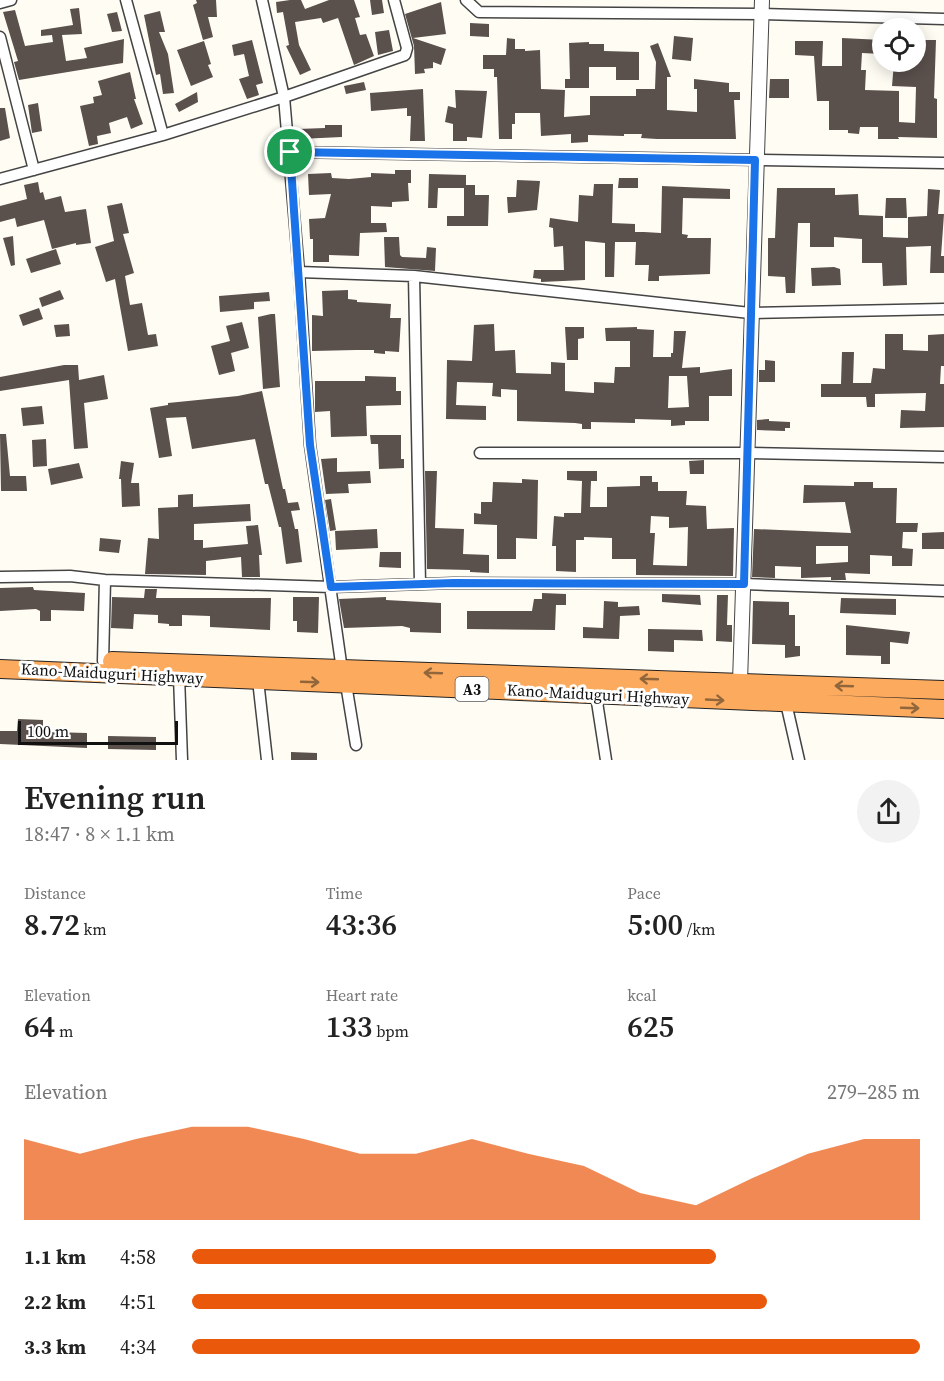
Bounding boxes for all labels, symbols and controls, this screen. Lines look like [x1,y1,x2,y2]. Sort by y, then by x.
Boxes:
map controls [872,18,926,72]
button: locate [872,18,926,72]
pin [264,126,315,177]
icon: arrive [273,135,306,168]
street label: Kano-Maiduguri Highway [20,657,205,689]
one-way arrow [423,667,443,678]
one-way arrow [639,674,659,685]
one-way arrow [300,677,320,688]
road number: A3 [456,677,488,701]
street label: Kano-Maiduguri Highway [506,678,691,710]
one-way arrow [834,680,854,691]
one-way arrow [704,694,724,705]
one-way arrow [899,702,919,713]
scale bar [18,718,178,746]
text: 100 m [27,720,69,742]
text: Evening run [24,775,206,820]
button: share [857,780,920,843]
text: 18:47 · 8 × 1.1 km [24,820,175,848]
text: Distance [24,882,86,904]
text: Time [326,882,363,904]
text: Pace [627,882,661,904]
text: 8.72 [24,904,80,945]
text: 43:36 [326,904,397,945]
text: 5:00 [627,904,683,945]
text: km [80,918,107,940]
text: /km [683,918,715,940]
text: Elevation [24,984,91,1006]
text: Heart rate [326,984,398,1006]
text: kcal [627,984,656,1006]
text: 64 [24,1006,55,1047]
text: 133 [326,1006,372,1047]
text: 625 [627,1006,674,1047]
text: m [55,1020,73,1042]
text: bpm [372,1020,409,1042]
text: Elevation [24,1078,108,1106]
text: 279–285 m [827,1078,920,1106]
text: 1.1 km [24,1243,86,1271]
text: 4:58 [120,1243,156,1271]
text: 2.2 km [24,1288,86,1316]
text: 4:51 [120,1288,156,1316]
text: 3.3 km [24,1333,86,1361]
text: 4:34 [120,1333,156,1361]

